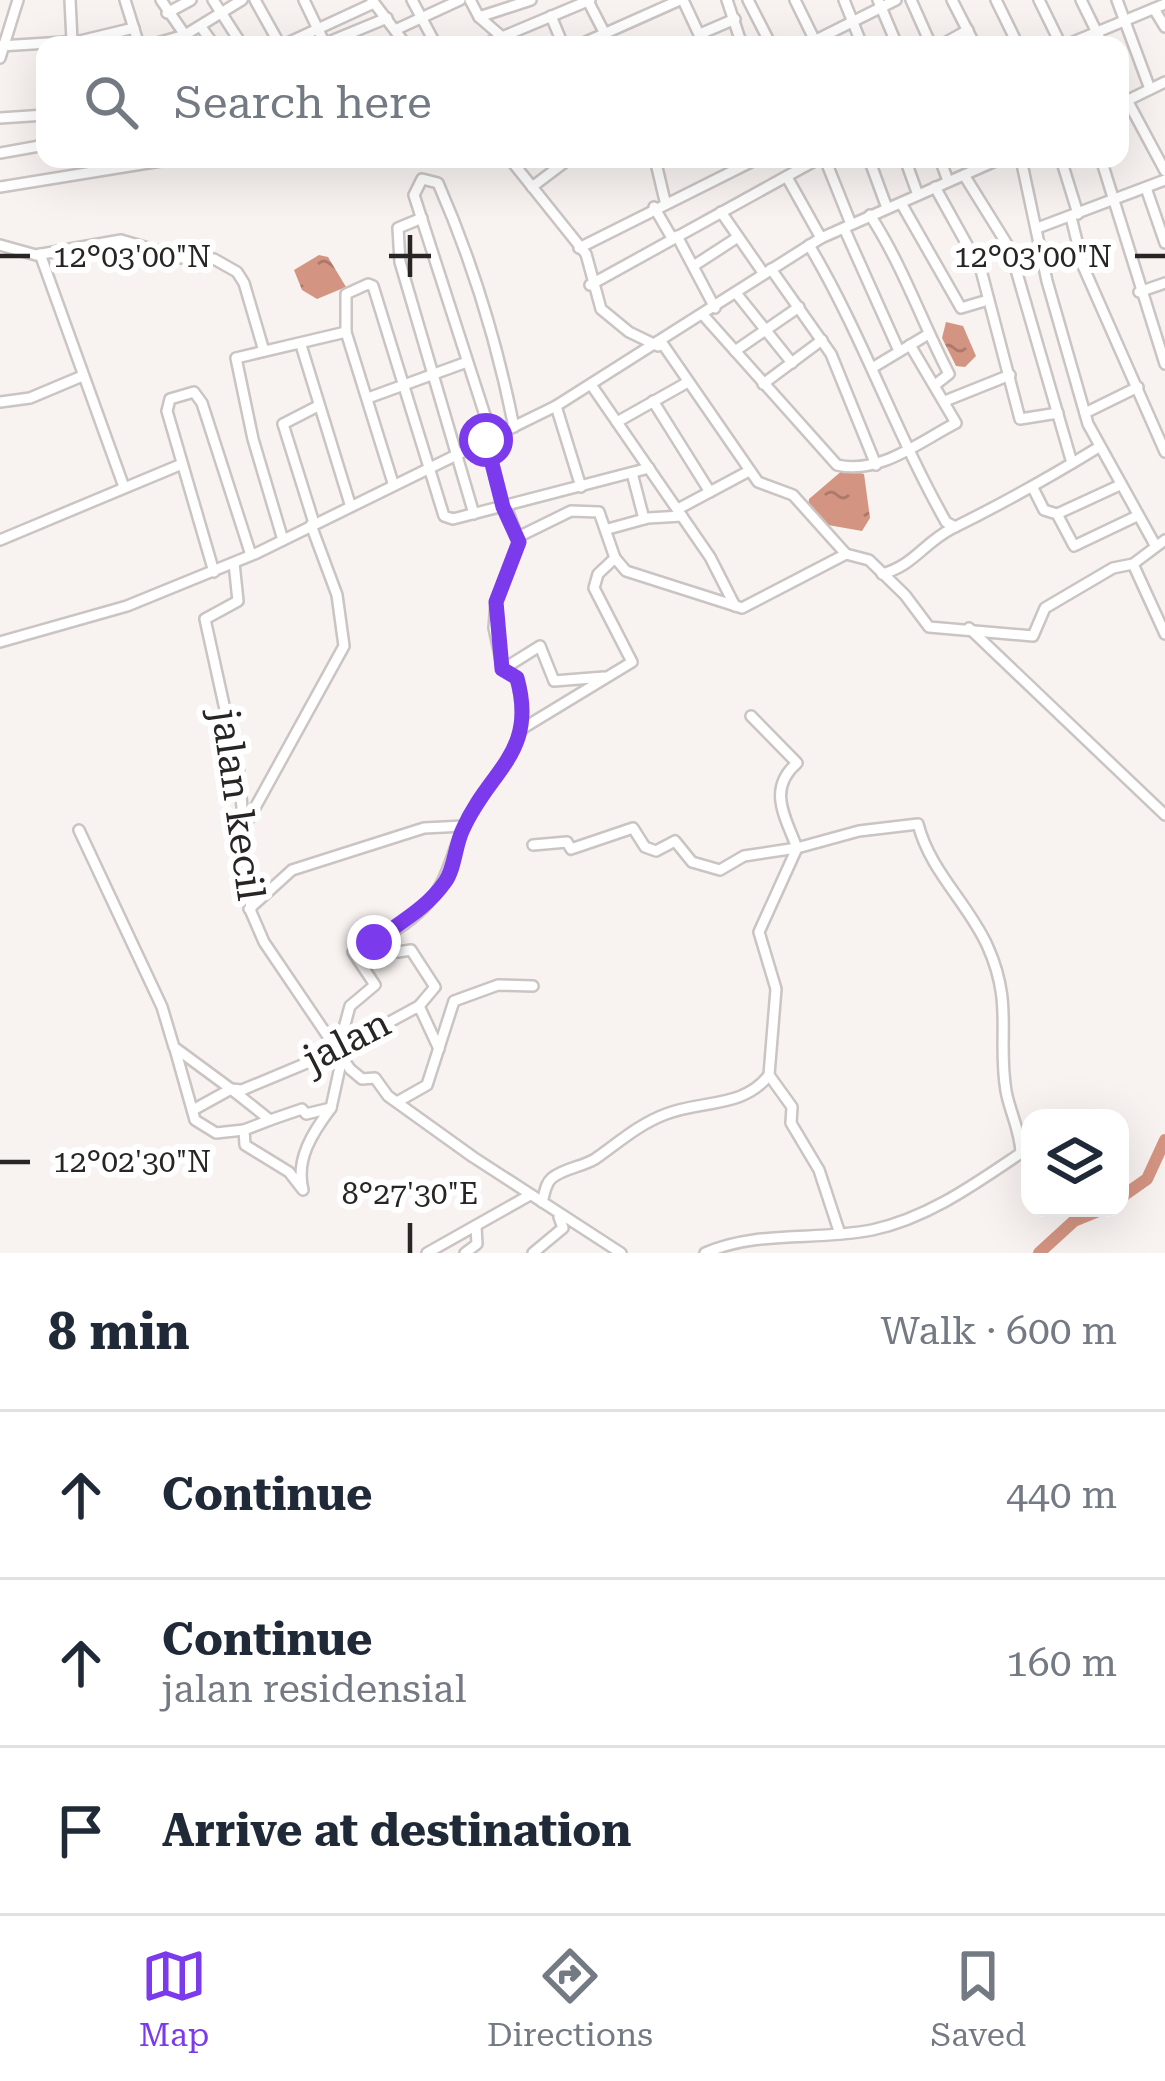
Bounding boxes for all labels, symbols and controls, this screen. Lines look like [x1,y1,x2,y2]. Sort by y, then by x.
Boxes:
search box [36,36,1129,168]
icon: search [78,69,144,135]
text: Search here [174,76,432,129]
text: 12°03'00"N [53,239,211,274]
text: 12°03'00"N [954,239,1112,274]
route start [459,413,513,467]
street label: jalan kecil [201,704,274,903]
route end [347,915,401,969]
street label: jalan [293,1000,398,1083]
map controls [1021,1109,1129,1217]
button: layers [1021,1109,1129,1217]
text: 12°02'30"N [53,1144,211,1179]
text: 8°27'30"E [342,1176,478,1211]
text: 8 min [48,1302,190,1361]
text: Walk · 600 m [881,1308,1117,1354]
icon: ahead [48,1462,114,1528]
text: Continue [162,1468,373,1521]
text: 440 m [1006,1472,1117,1518]
text: Continue [162,1613,373,1666]
icon: ahead [48,1630,114,1696]
text: 160 m [1006,1640,1117,1686]
text: jalan residensial [162,1666,467,1712]
icon: arrive [48,1798,114,1864]
text: Arrive at destination [162,1804,631,1857]
tab: Map [139,1943,209,2054]
tab: Directions [487,1943,653,2054]
tab: Saved [931,1943,1026,2054]

